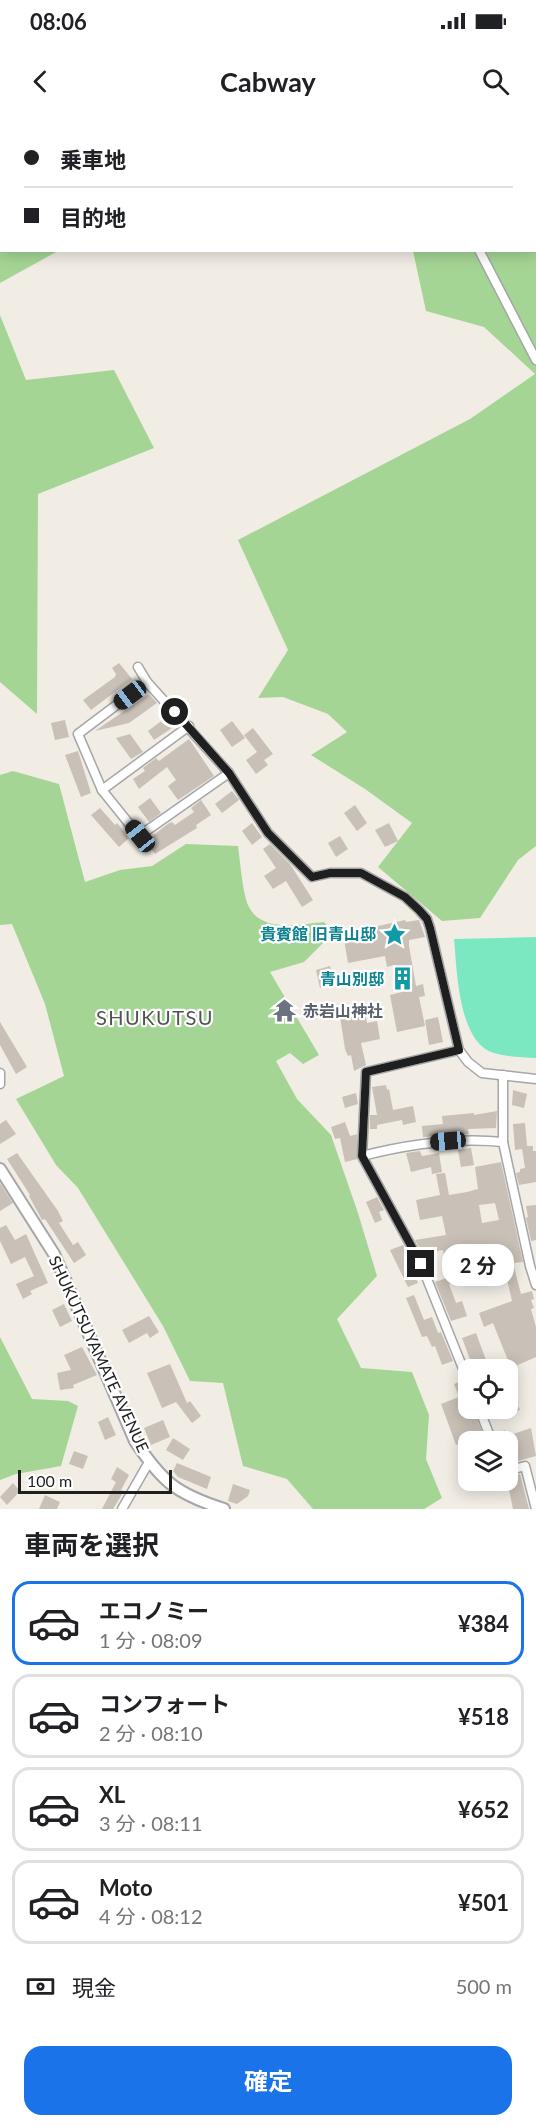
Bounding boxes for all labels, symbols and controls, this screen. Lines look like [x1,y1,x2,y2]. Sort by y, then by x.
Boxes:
text: 08:06 [30,8,87,35]
icon: back [24,65,57,98]
text: Cabway [220,65,316,98]
icon: search [479,65,512,98]
text: 乗車地 [60,146,126,173]
text: 目的地 [60,204,126,231]
car [110,677,150,713]
route start [161,698,188,725]
car [122,816,158,856]
place icon: 貴賓館 旧青山邸 [381,921,407,947]
place label: 貴賓館 旧青山邸 [260,924,376,943]
building icon: 青山別邸 [389,966,415,992]
place label: 青山別邸 [320,969,384,988]
temple icon: 赤岩山神社 [272,998,298,1024]
place label: 赤岩山神社 [303,1001,383,1020]
district label: SHUKUTSU [96,1005,214,1029]
car [429,1130,467,1152]
callout: 2 分 [442,1243,514,1285]
route end [407,1250,434,1277]
street label: SHUKUTSUYAMATE AVENUE [45,1253,153,1455]
text: 2 分 [460,1253,496,1277]
map controls [458,1359,518,1491]
button: locate [458,1359,518,1419]
button: layers [458,1431,518,1491]
scale bar [18,1467,172,1494]
text: 100 m [27,1471,72,1490]
text: 車両を選択 [24,1528,159,1561]
icon: car [27,1596,81,1650]
text: エコノミー [99,1597,209,1624]
text: ¥384 [458,1610,509,1637]
text: 1 分 · 08:09 [99,1628,203,1652]
icon: car [27,1689,81,1743]
text: コンフォート [99,1690,230,1717]
text: ¥518 [458,1703,509,1730]
text: 2 分 · 08:10 [99,1721,203,1745]
text: XL [99,1781,125,1808]
icon: car [27,1782,81,1836]
text: ¥652 [458,1796,509,1823]
text: 3 分 · 08:11 [99,1811,203,1835]
text: Moto [99,1874,153,1901]
icon: car [27,1875,81,1929]
text: ¥501 [458,1889,509,1916]
text: 4 分 · 08:12 [99,1904,203,1928]
icon: cash [24,1970,57,2003]
text: 現金 [72,1974,116,2001]
text: 500 m [456,1974,512,1998]
button: 確定 [24,2046,512,2115]

